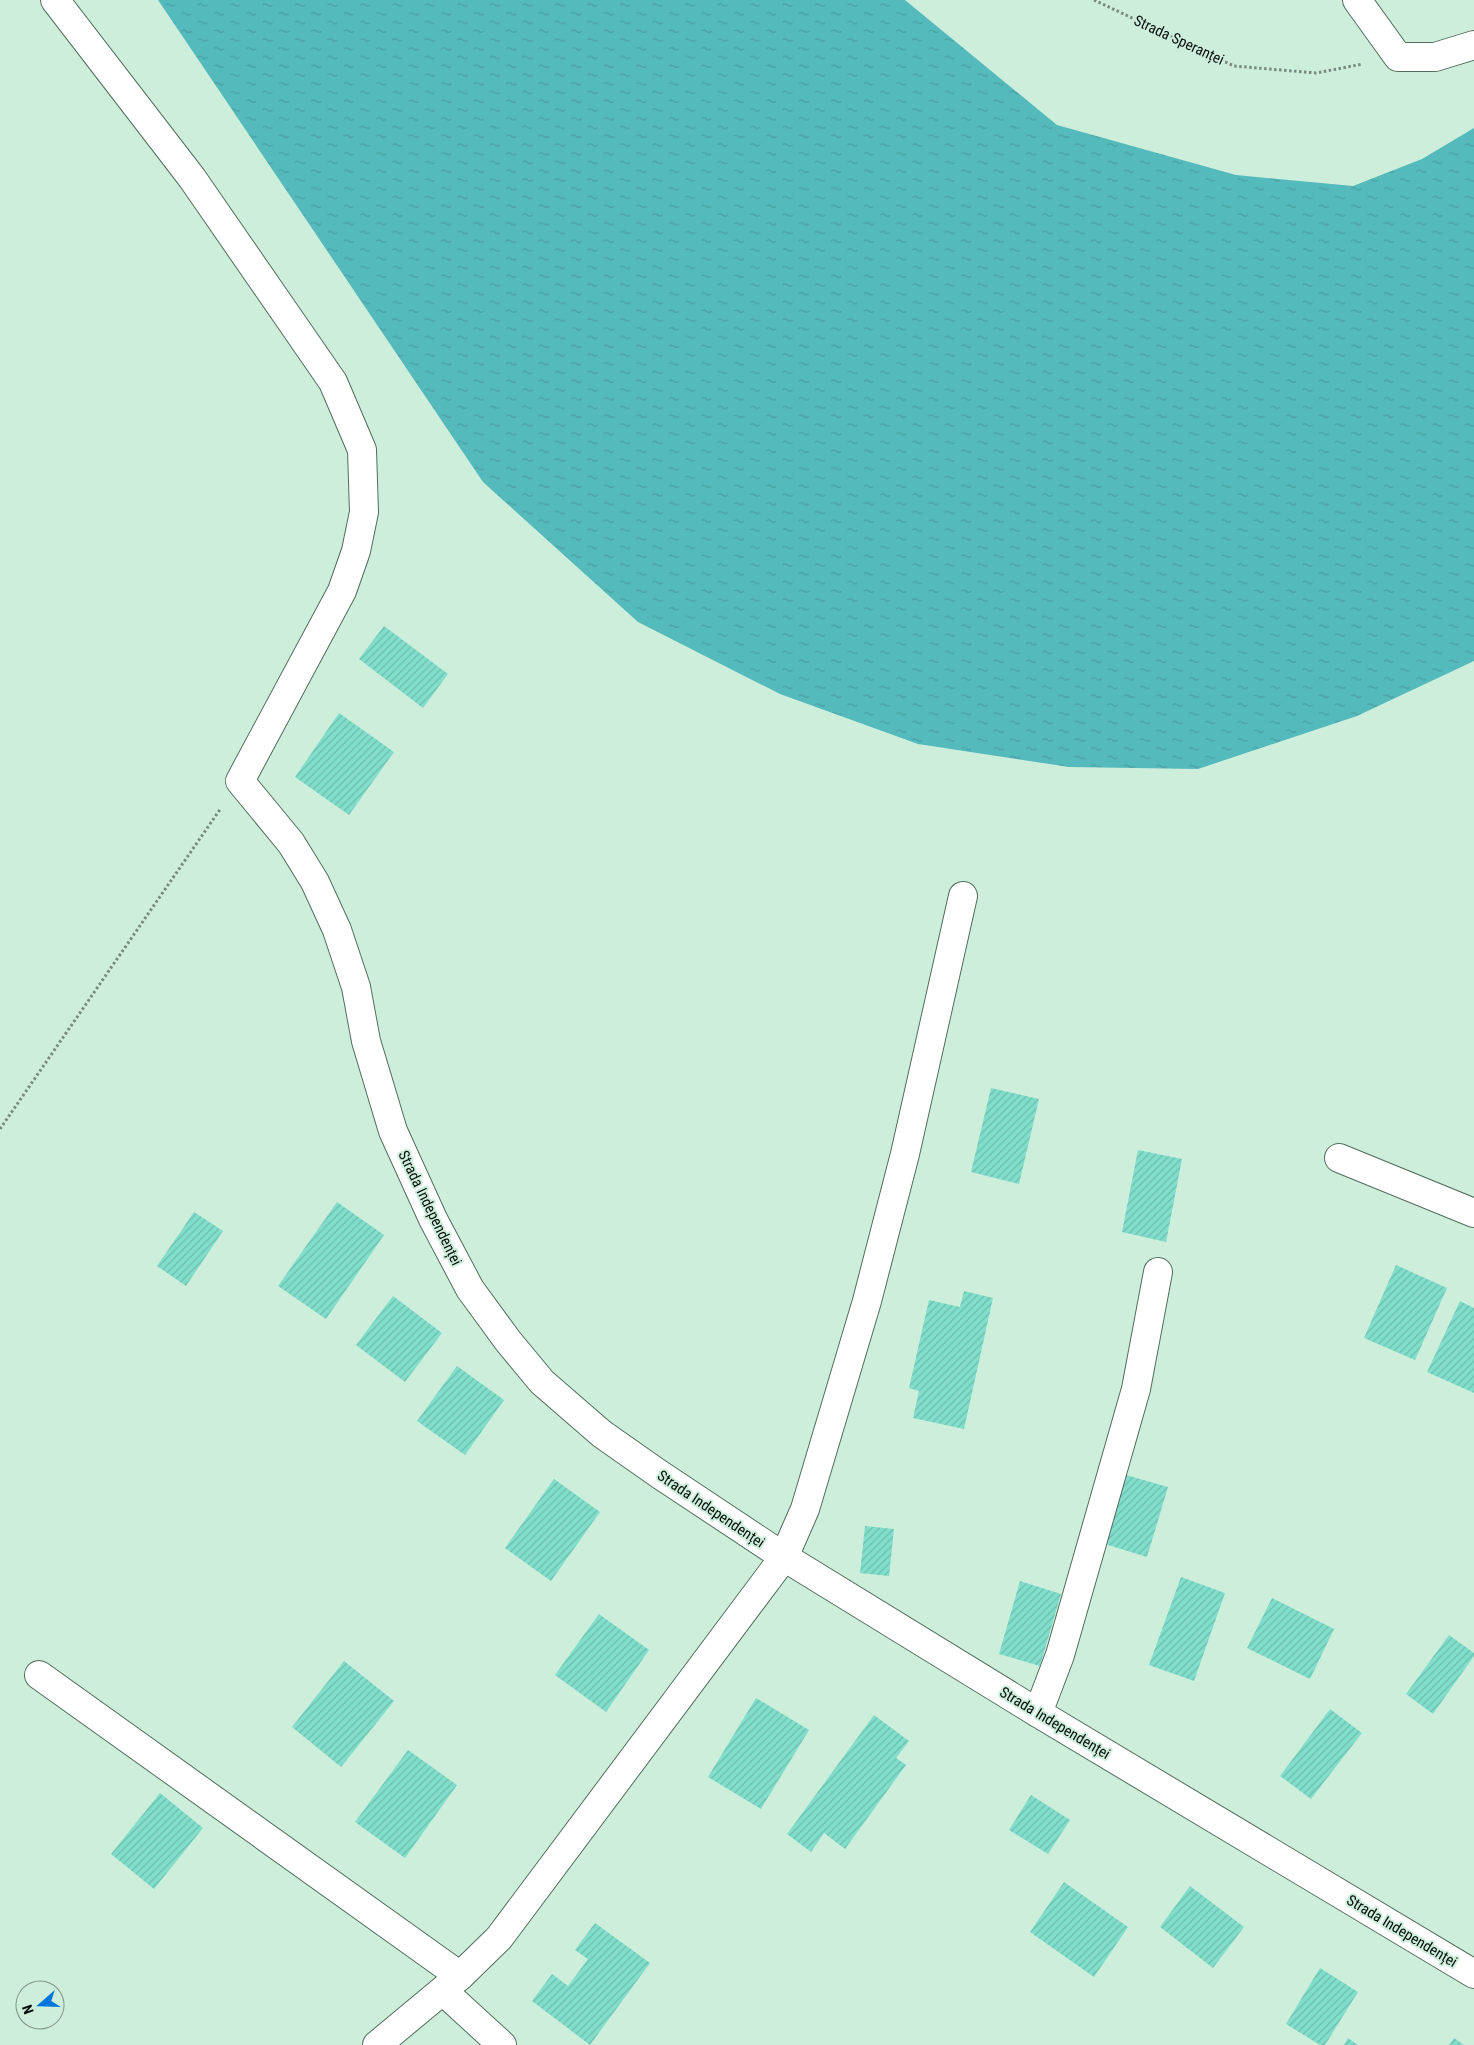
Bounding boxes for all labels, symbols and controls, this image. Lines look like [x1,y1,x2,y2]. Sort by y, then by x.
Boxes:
street label: Strada Speranței [1131,11,1227,69]
street label: Strada Independenței [394,1148,466,1268]
street label: Strada Independenței [654,1466,768,1552]
street label: Strada Independenței [997,1683,1113,1763]
street label: Strada Independenței [1344,1891,1460,1971]
north arrow [15,1980,65,2030]
text: N [19,2003,37,2016]

